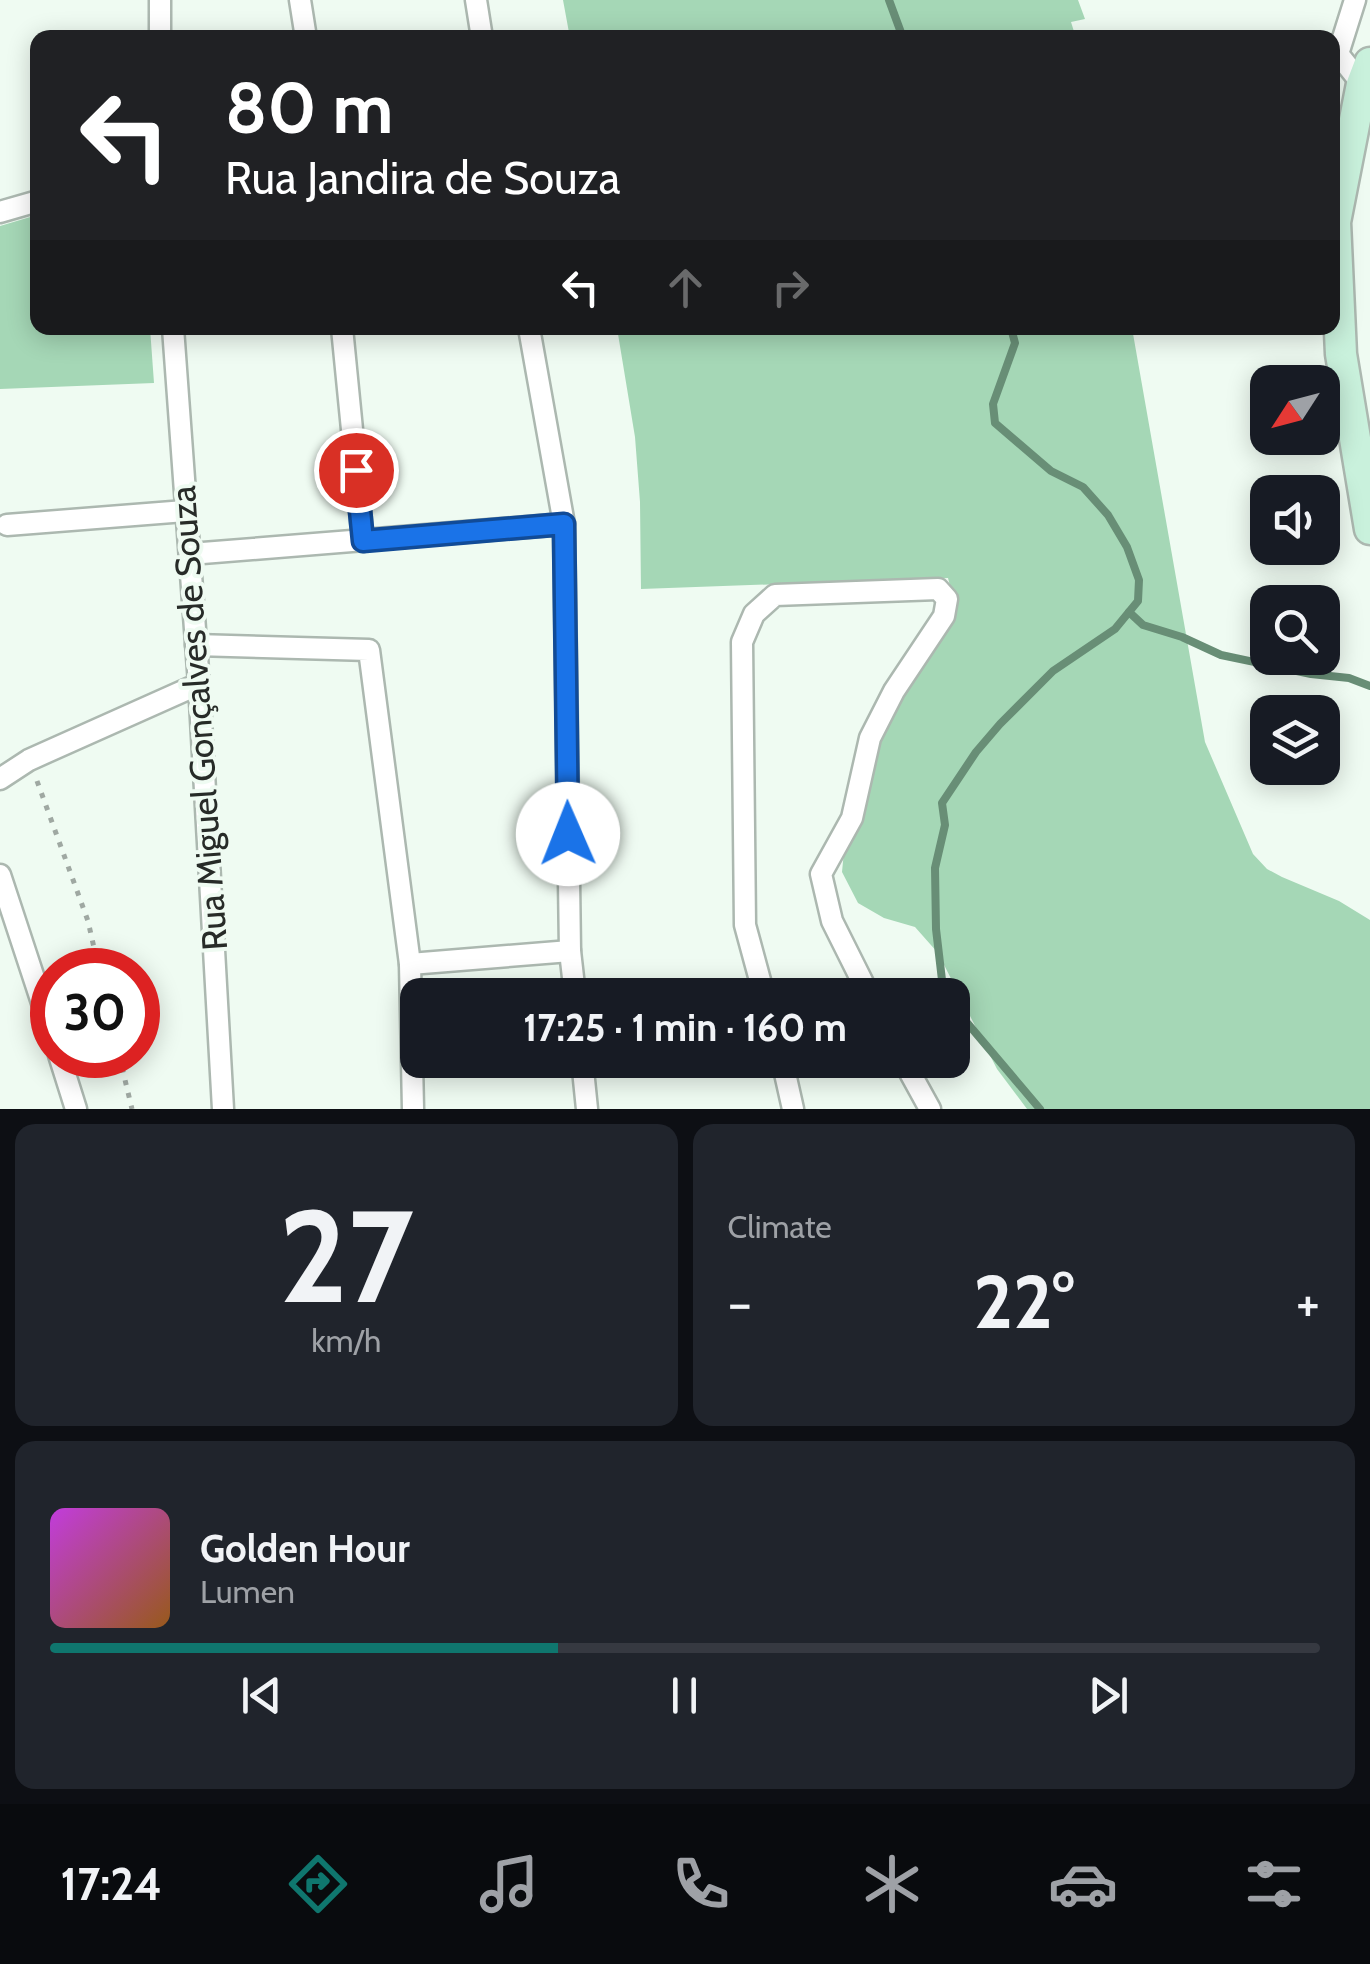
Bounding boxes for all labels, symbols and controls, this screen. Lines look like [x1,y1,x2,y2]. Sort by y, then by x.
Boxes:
text: 80 m [225,65,393,151]
icon: left [60,70,190,200]
text: Rua Jandira de Souza [225,151,620,205]
icon: left [553,260,608,315]
icon: ahead [658,260,713,315]
icon: right [763,260,818,315]
north arrow [1250,365,1340,455]
map controls [1250,365,1340,785]
pin [314,428,399,513]
icon: arrive [329,443,384,498]
button: sound [1250,475,1340,565]
street label: Rua Miguel Gonçalves de Souza [161,484,236,952]
button: search [1250,585,1340,675]
button: layers [1250,695,1340,785]
position arrow [516,782,620,886]
speed limit sign: 30 [30,948,160,1078]
text: 17:25 · 1 min · 160 m [523,1004,847,1051]
text: 27 [279,1177,414,1335]
text: Climate [728,1207,832,1246]
text: 22° [973,1256,1074,1347]
text: − [728,1269,752,1336]
text: + [1296,1269,1320,1336]
text: km/h [311,1321,381,1360]
text: Golden Hour [200,1525,410,1572]
text: Lumen [200,1572,295,1611]
icon: previous [234,1668,289,1723]
icon: pause [657,1668,712,1723]
icon: next [1081,1668,1136,1723]
icon: directions [283,1849,353,1919]
icon: music [474,1849,544,1919]
icon: phone [666,1849,736,1919]
icon: climate [857,1849,927,1919]
icon: car [1048,1849,1118,1919]
icon: filters [1239,1849,1309,1919]
text: 17:24 [61,1857,162,1911]

